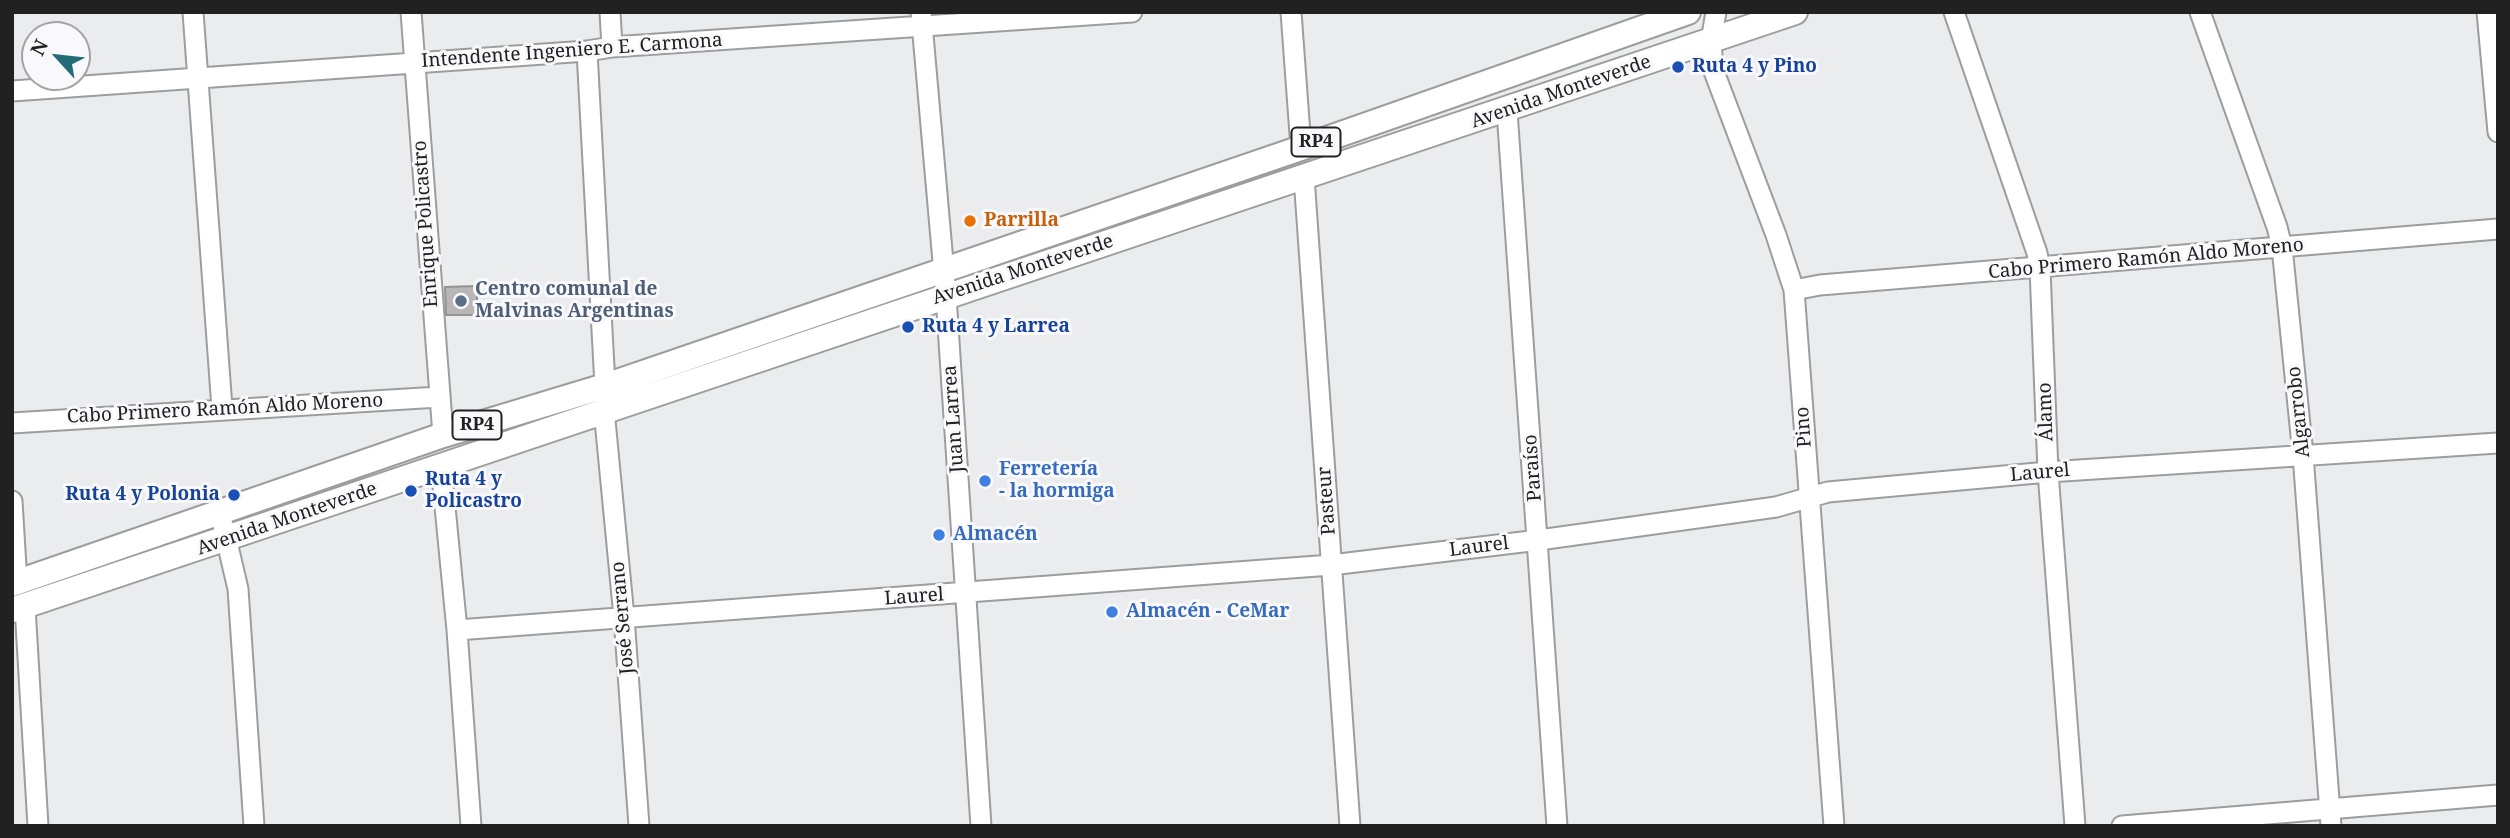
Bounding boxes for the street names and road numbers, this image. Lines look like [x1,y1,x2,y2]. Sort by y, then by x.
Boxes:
street label: Intendente Ingeniero E. Carmona [421,29,723,73]
street label: Avenida Monteverde [1468,50,1654,134]
road number: RP4 [1292,127,1340,156]
street label: Enrique Policastro [409,140,443,308]
street label: Avenida Monteverde [930,230,1116,310]
street label: Cabo Primero Ramón Aldo Moreno [1987,234,2305,284]
street label: Juan Larrea [939,364,969,474]
street label: Algarrobo [2283,365,2315,459]
street label: Álamo [2034,382,2058,442]
street label: Cabo Primero Ramón Aldo Moreno [66,389,384,429]
street label: Pino [1791,406,1817,448]
road number: RP4 [452,410,502,440]
street label: Paraíso [1519,434,1547,502]
street label: Laurel [2009,459,2071,487]
street label: Pasteur [1313,466,1341,536]
street label: Avenida Monteverde [194,477,380,561]
street label: Laurel [1448,532,1510,562]
street label: José Serrano [607,561,639,675]
street label: Laurel [883,584,945,610]

